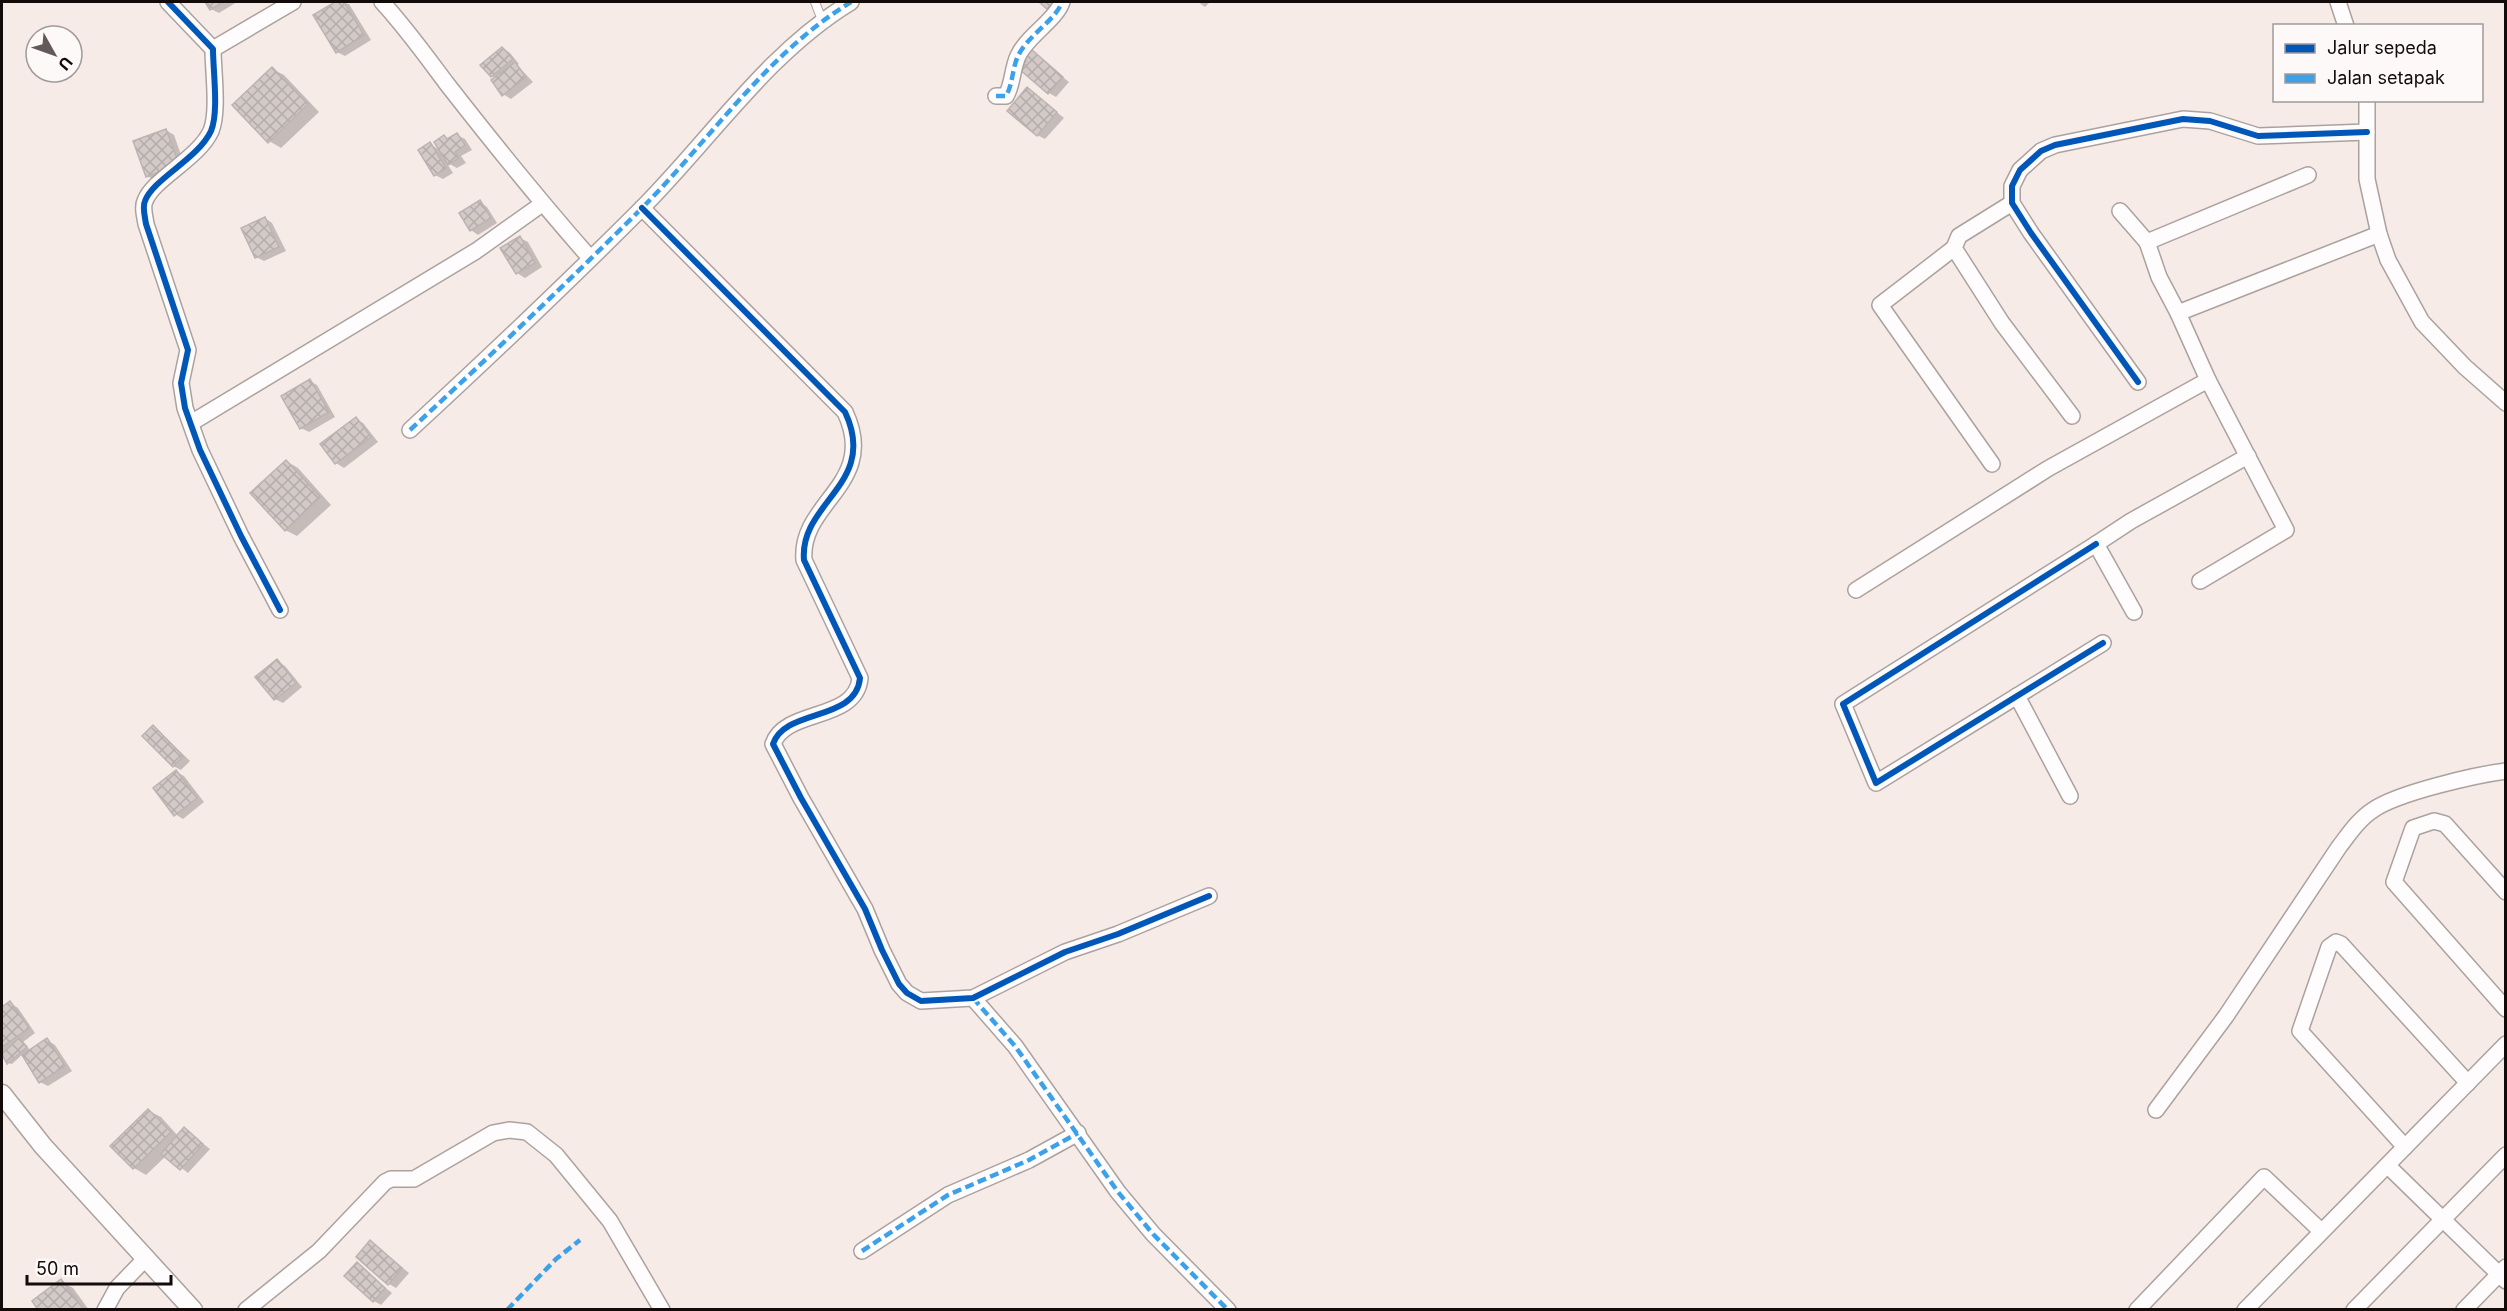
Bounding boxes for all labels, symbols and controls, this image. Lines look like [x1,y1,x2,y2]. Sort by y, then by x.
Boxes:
north arrow [24,24,84,84]
legend [2273,24,2483,102]
text: Jalur sepeda [2327,37,2437,58]
text: U [54,53,77,75]
text: Jalan setapak [2327,67,2445,88]
scale bar [27,1248,171,1286]
text: 50 m [36,1258,79,1279]

